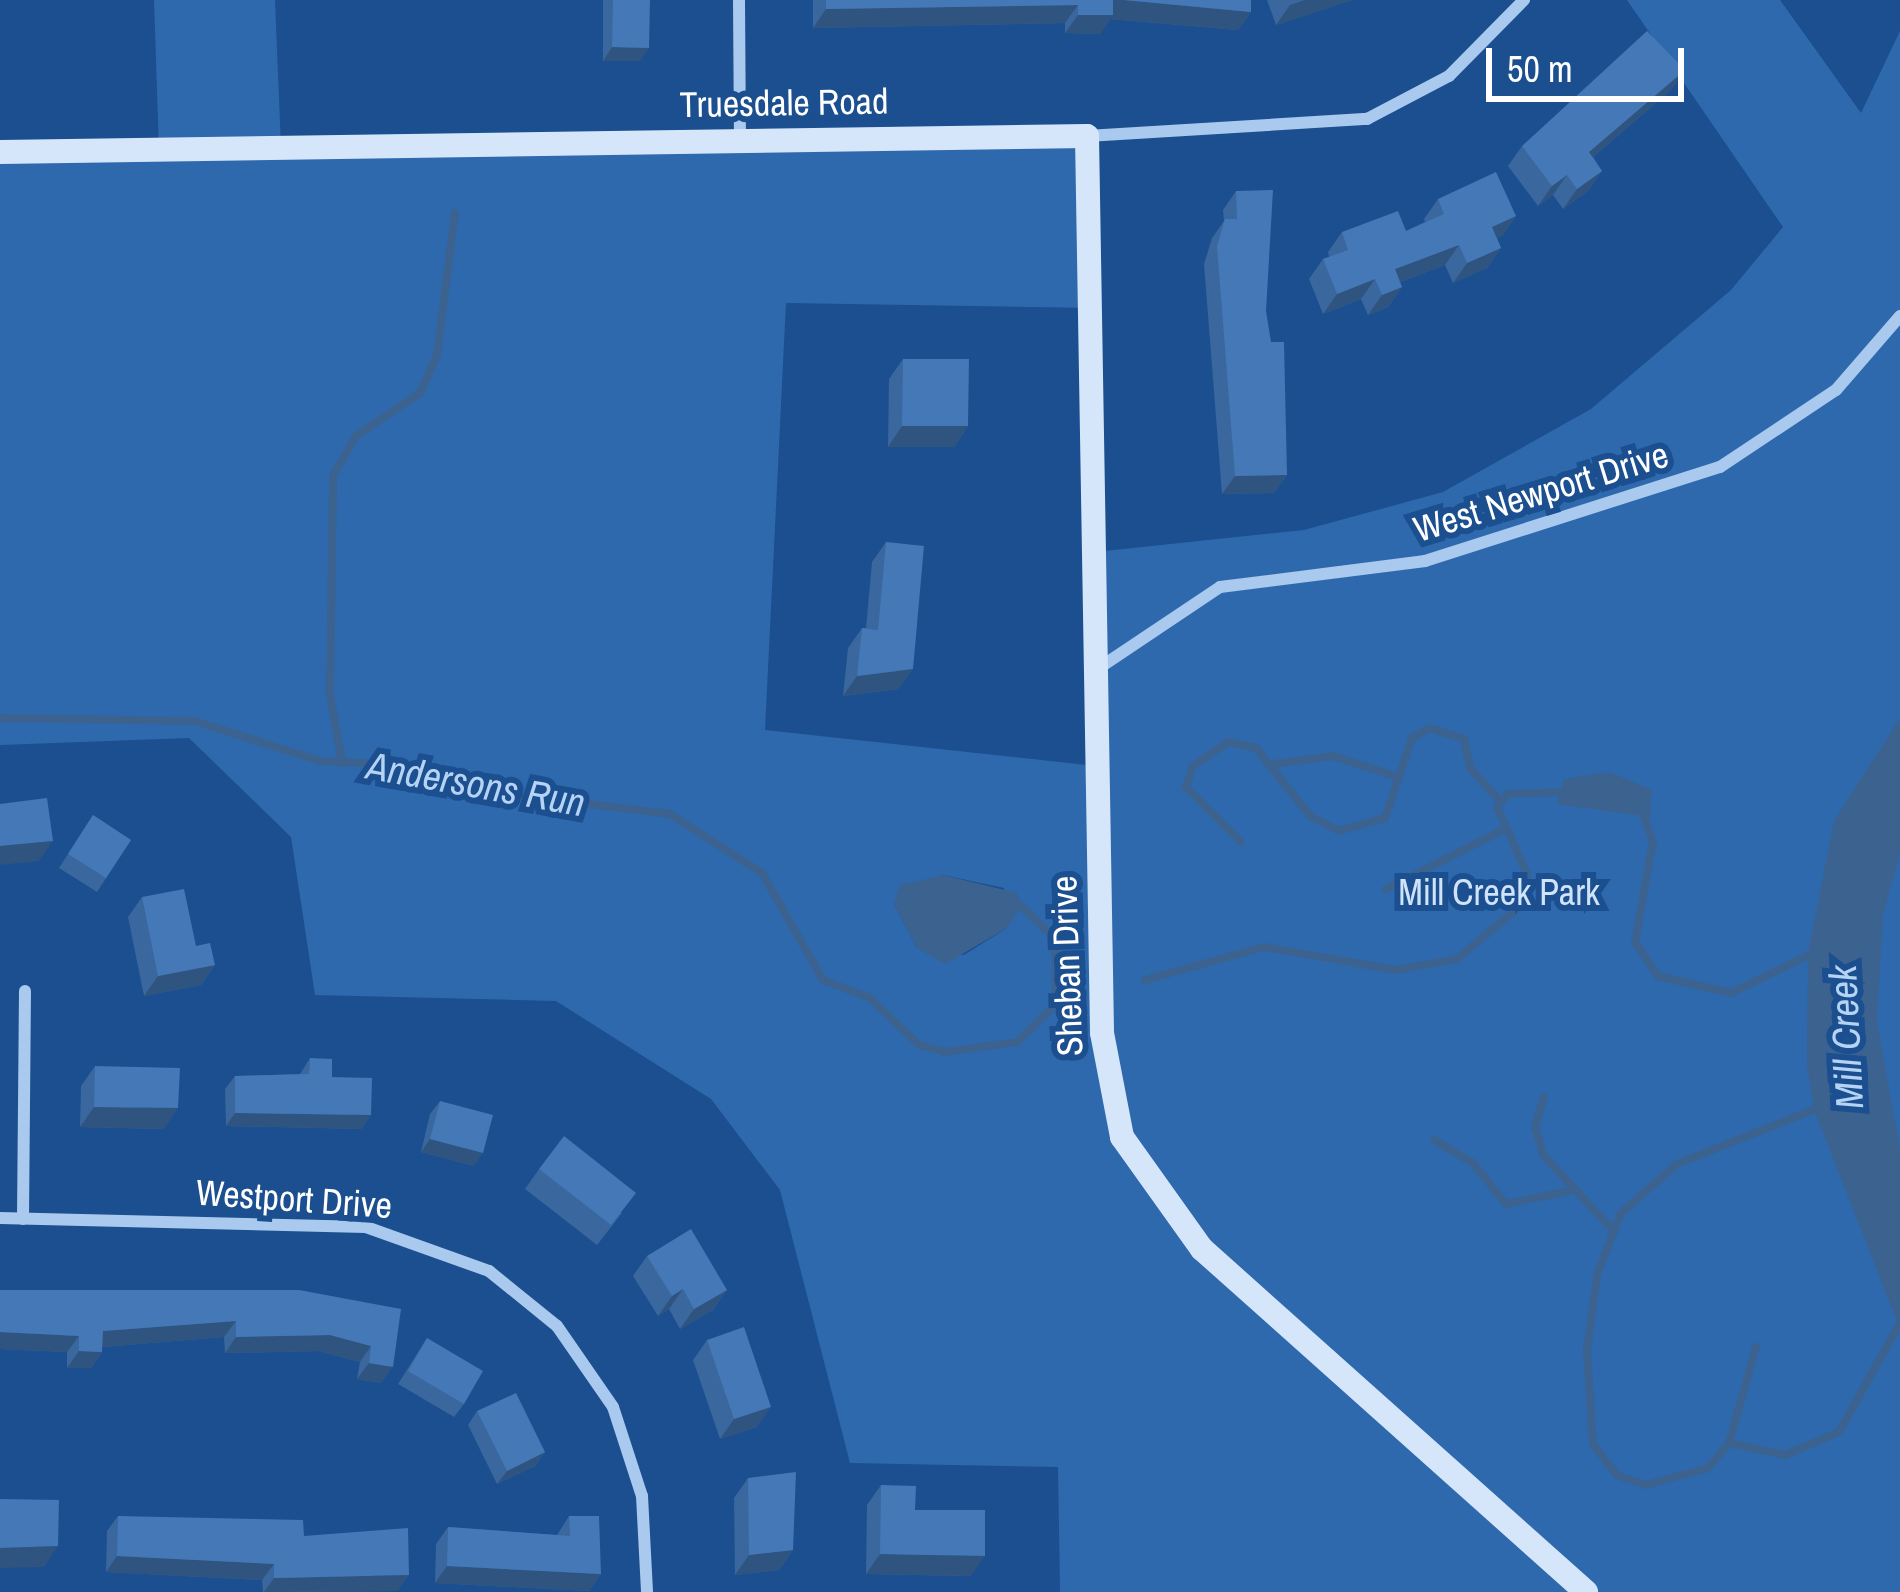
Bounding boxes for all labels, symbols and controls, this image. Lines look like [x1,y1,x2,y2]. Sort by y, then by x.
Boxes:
scale bar [1492,24,1690,98]
text: 50 m [1507,45,1573,93]
street label: Truesdale Road [679,80,889,126]
street label: West Newport Drive [1409,433,1673,551]
water label: Andersons Run [363,742,589,826]
park label: Mill Creek Park [1398,871,1600,915]
street label: Sheban Drive [1042,875,1092,1057]
water label: Mill Creek [1819,964,1873,1110]
street label: Westport Drive [195,1171,393,1227]

